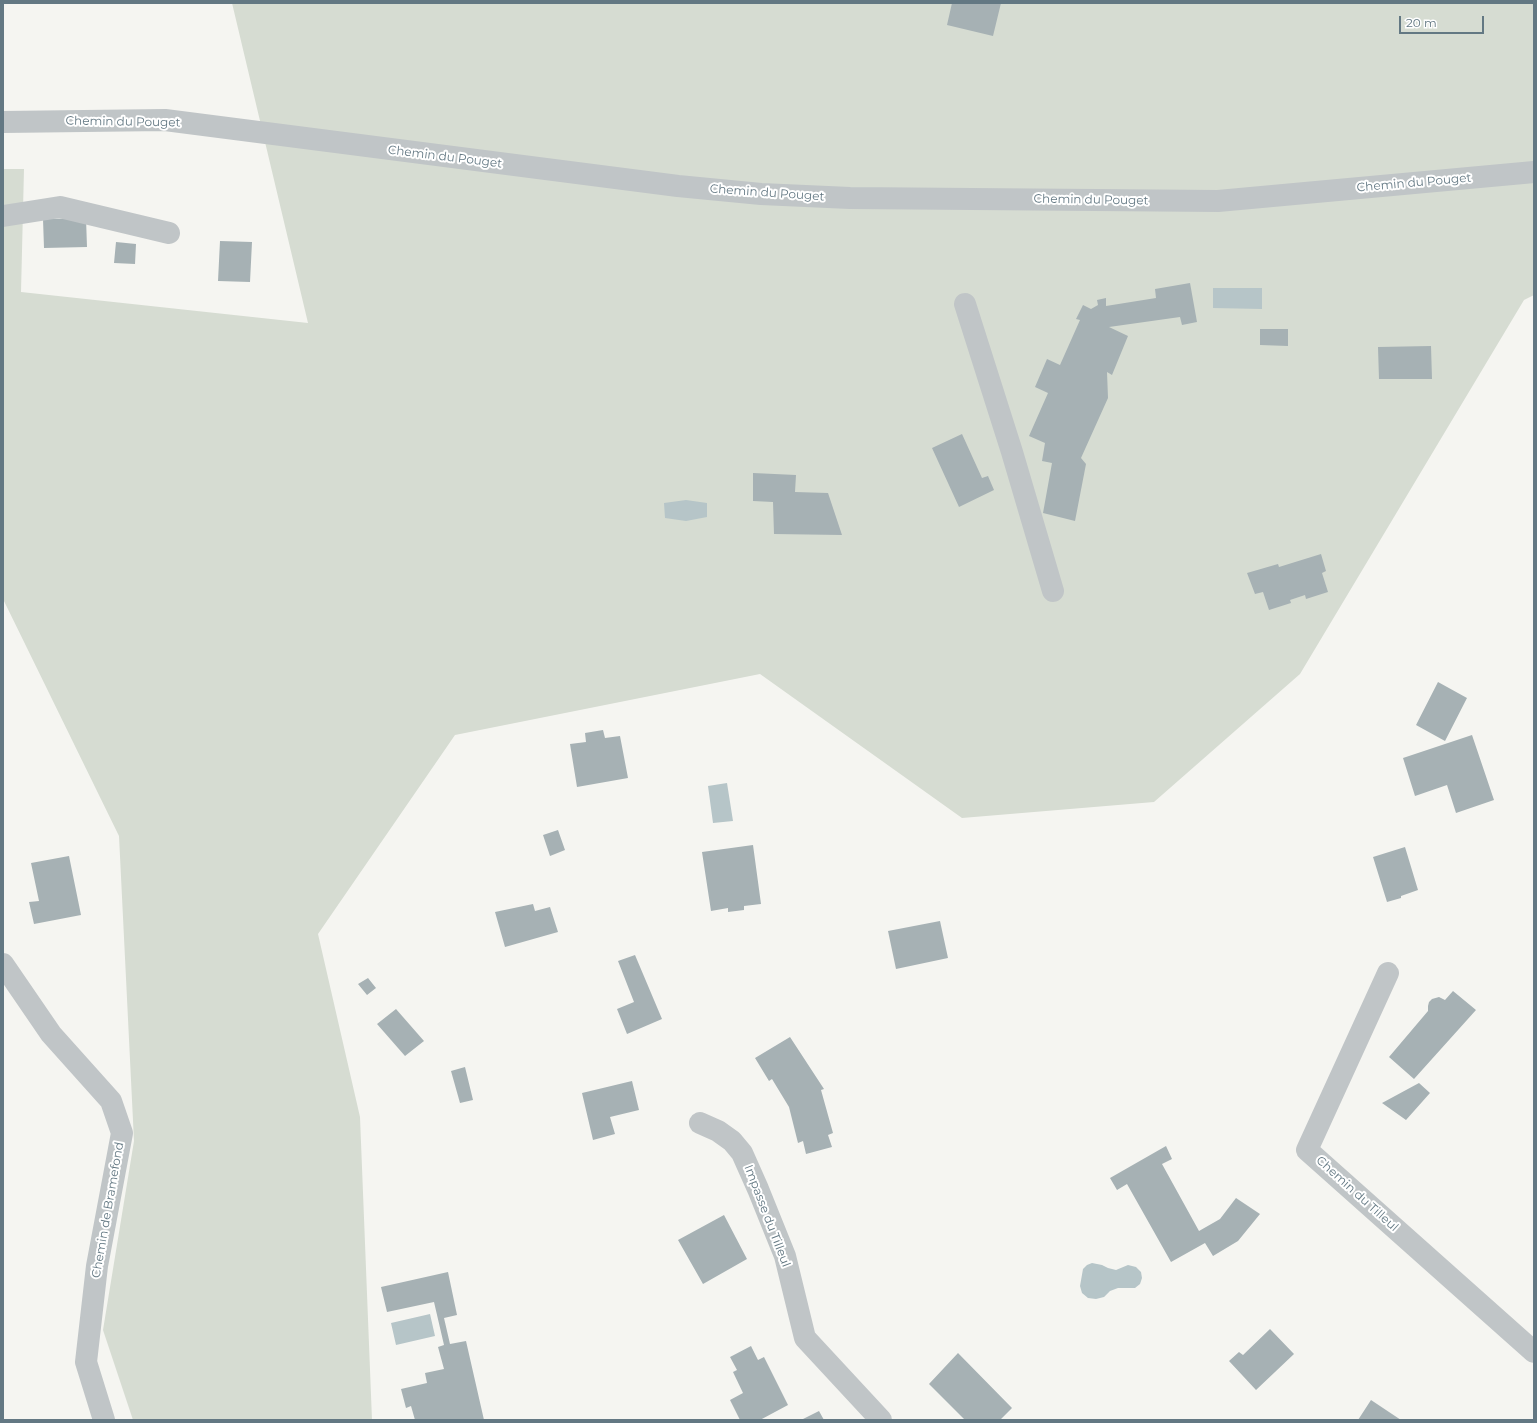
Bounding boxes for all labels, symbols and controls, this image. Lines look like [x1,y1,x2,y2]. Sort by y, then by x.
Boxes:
scale bar [1401,8,1486,34]
text: 20 m [1406,15,1437,30]
street label: Chemin du Pouget [65,114,181,130]
street label: Chemin du Pouget [387,143,503,171]
street label: Chemin du Pouget [1356,171,1472,195]
street label: Chemin du Pouget [709,182,825,204]
street label: Chemin du Pouget [1033,192,1149,208]
street label: Chemin de Bramefond [89,1141,127,1279]
street label: Chemin du Tilleul [1313,1153,1401,1235]
street label: Impasse du Tilleul [741,1163,793,1269]

